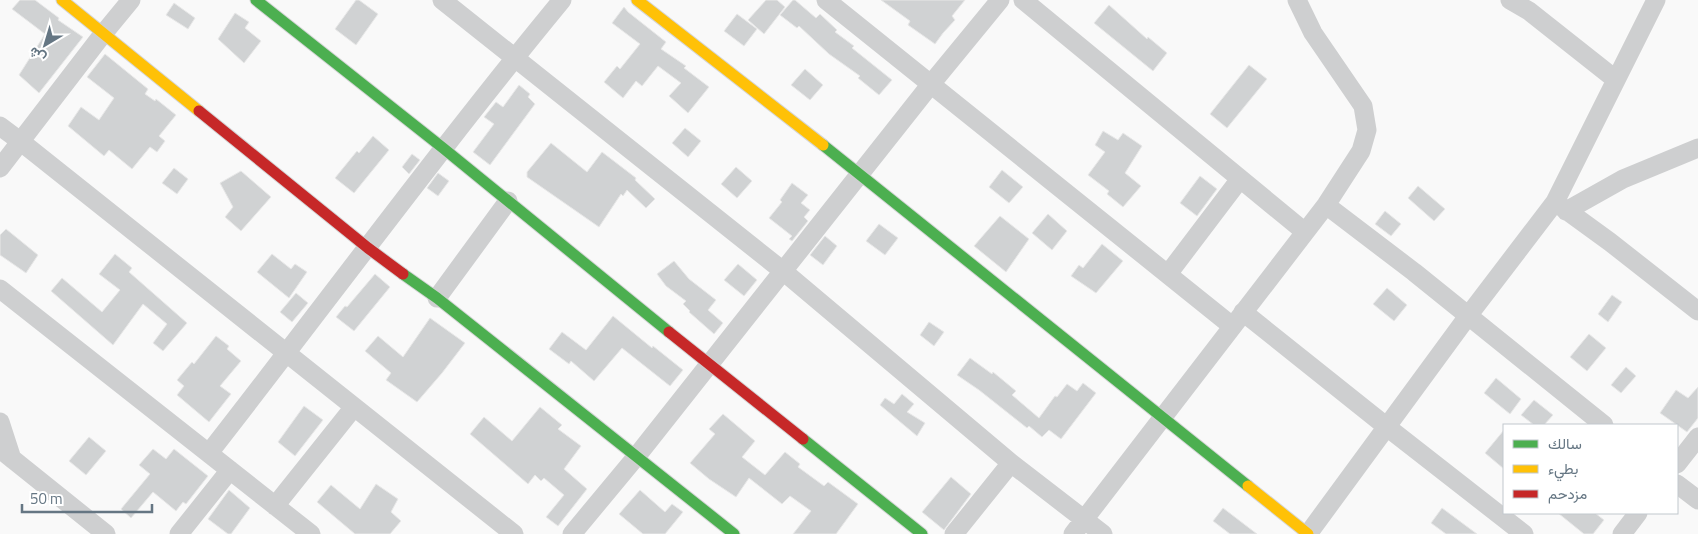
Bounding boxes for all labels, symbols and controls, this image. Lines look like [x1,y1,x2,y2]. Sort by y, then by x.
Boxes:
north arrow [20,20,70,70]
text: ش [23,42,50,69]
legend [1503,424,1678,514]
text: سالك [1548,432,1582,455]
text: بطيء [1548,457,1578,482]
scale bar [22,482,152,514]
text: مزدحم [1548,482,1587,505]
text: 50 m [30,487,63,510]

